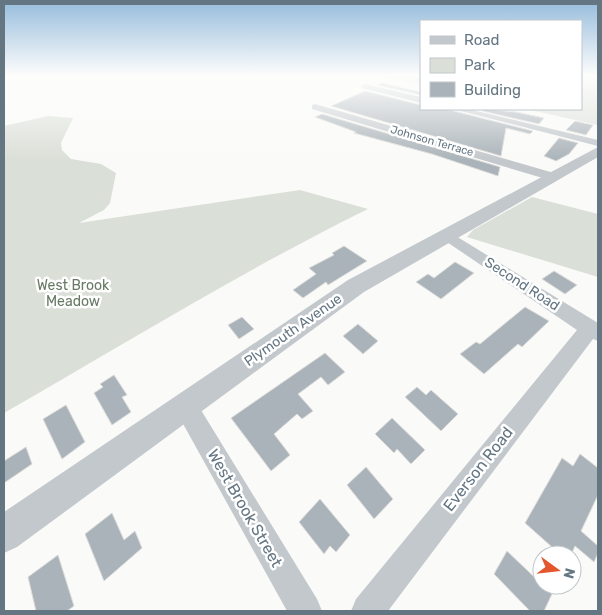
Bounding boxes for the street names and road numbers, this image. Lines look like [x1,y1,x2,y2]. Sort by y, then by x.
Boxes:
street label: Johnson Terrace [389,123,475,159]
street label: Second Road [481,254,563,314]
street label: Plymouth Avenue [241,290,345,370]
street label: Everson Road [439,423,517,515]
street label: West Brook Street [204,446,286,570]

